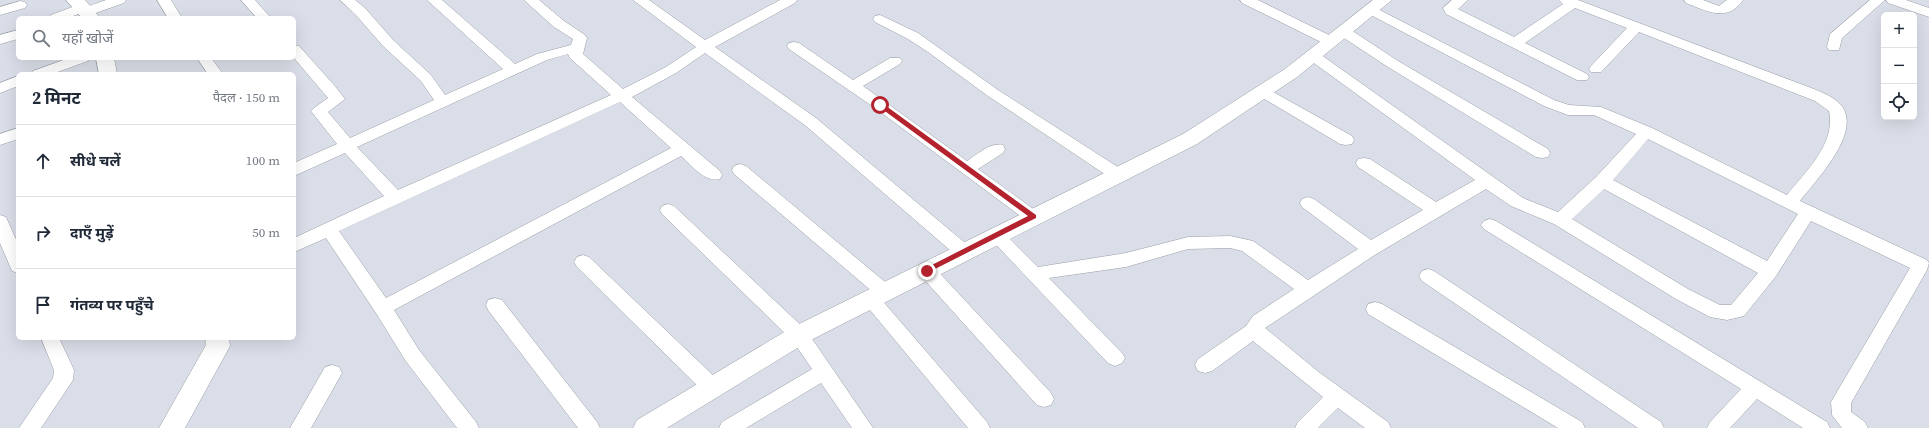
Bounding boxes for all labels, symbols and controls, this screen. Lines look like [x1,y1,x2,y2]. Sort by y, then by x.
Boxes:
map controls [1881,12,1917,120]
button: + [1881,12,1917,48]
search box [16,16,296,60]
icon: search [30,27,52,49]
text: यहाँ खोजें [62,27,113,48]
button: − [1881,48,1917,84]
button: locate [1881,84,1917,120]
text: 2 मिनट [32,86,81,110]
text: पैदल · 150 m [213,89,280,106]
route start [871,96,889,114]
icon: ahead [32,150,54,172]
text: सीधे चलें [70,150,121,171]
text: 100 m [246,152,280,169]
icon: right [32,222,54,244]
text: दाएँ मुड़ें [70,222,114,243]
text: 50 m [252,224,280,241]
route end [918,262,936,280]
icon: arrive [32,294,54,316]
text: गंतव्य पर पहुँचे [70,294,154,315]

